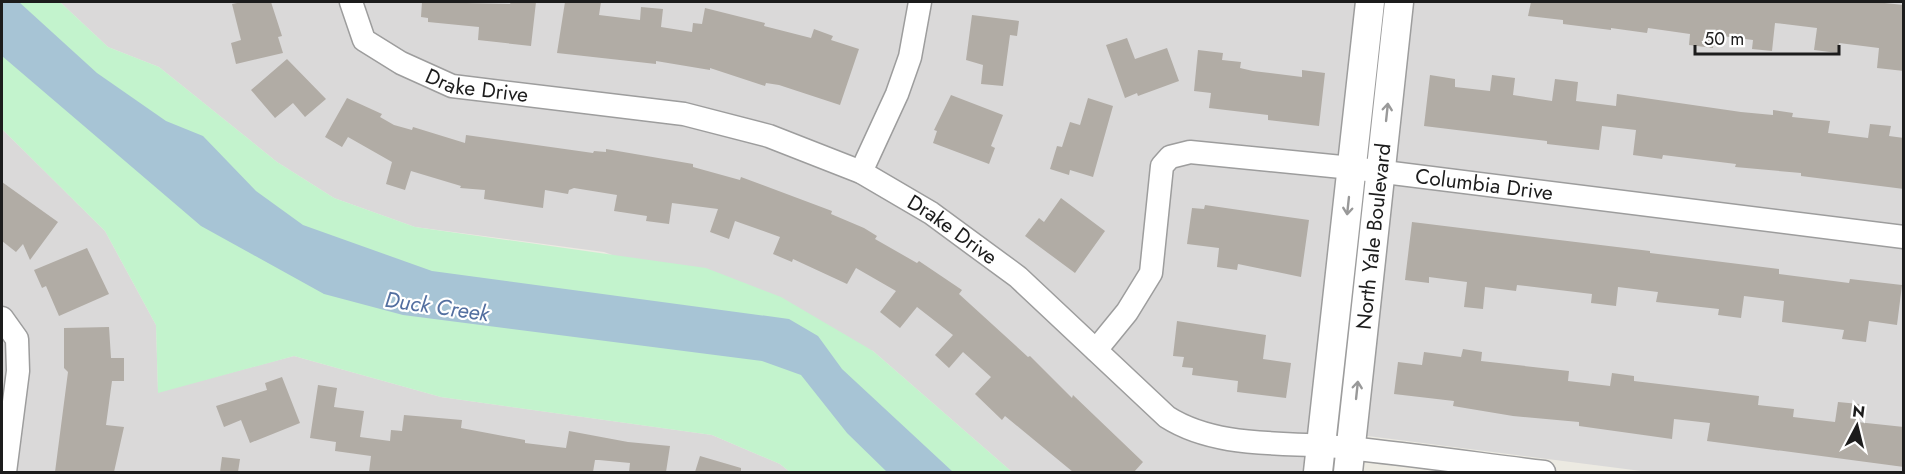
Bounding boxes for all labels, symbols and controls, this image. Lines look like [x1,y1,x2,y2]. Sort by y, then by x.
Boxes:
scale bar [1695,18,1839,56]
text: 50 m [1704,26,1744,52]
street label: Drake Drive [420,61,530,110]
one-way arrow [1382,103,1393,123]
street label: North Yale Boulevard [1349,142,1399,331]
street label: Columbia Drive [1413,161,1555,208]
street label: Drake Drive [902,187,1004,272]
one-way arrow [1342,195,1353,215]
water label: Duck Creek [383,283,493,329]
one-way arrow [1352,380,1363,400]
north arrow [1827,396,1887,456]
text: N [1851,399,1866,424]

